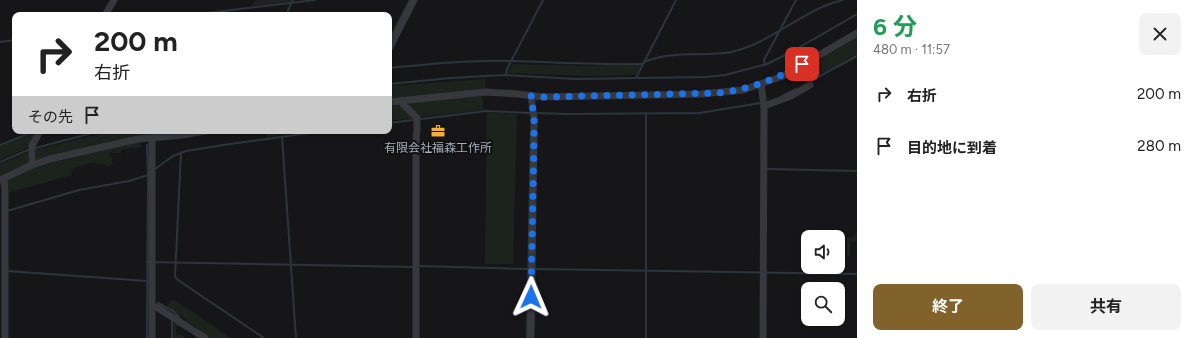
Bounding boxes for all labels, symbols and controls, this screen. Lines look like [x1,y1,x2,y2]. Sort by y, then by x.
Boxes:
text: 6 分 [873,12,917,41]
button: close [1139,13,1181,55]
text: 200 m [94,24,178,58]
icon: right [28,28,80,80]
text: 480 m · 11:57 [873,42,950,57]
pin [785,47,819,81]
icon: arrive [791,53,813,75]
text: 右折 [94,62,130,84]
icon: right [873,83,895,105]
text: 200 m [1137,85,1181,103]
text: 右折 [907,87,937,105]
icon: arrive [81,104,103,126]
text: その先 [28,108,73,126]
office icon: 有限会社福森工作所 [430,123,446,139]
icon: arrive [873,135,895,157]
text: 280 m [1137,137,1181,155]
text: 目的地に到着 [907,139,997,157]
place label: 有限会社福森工作所 [384,141,492,155]
map controls [801,230,845,326]
button: sound [801,230,845,274]
position arrow [510,276,552,318]
button: search [801,282,845,326]
button: 終了 [873,284,1023,330]
button: 共有 [1031,284,1181,330]

